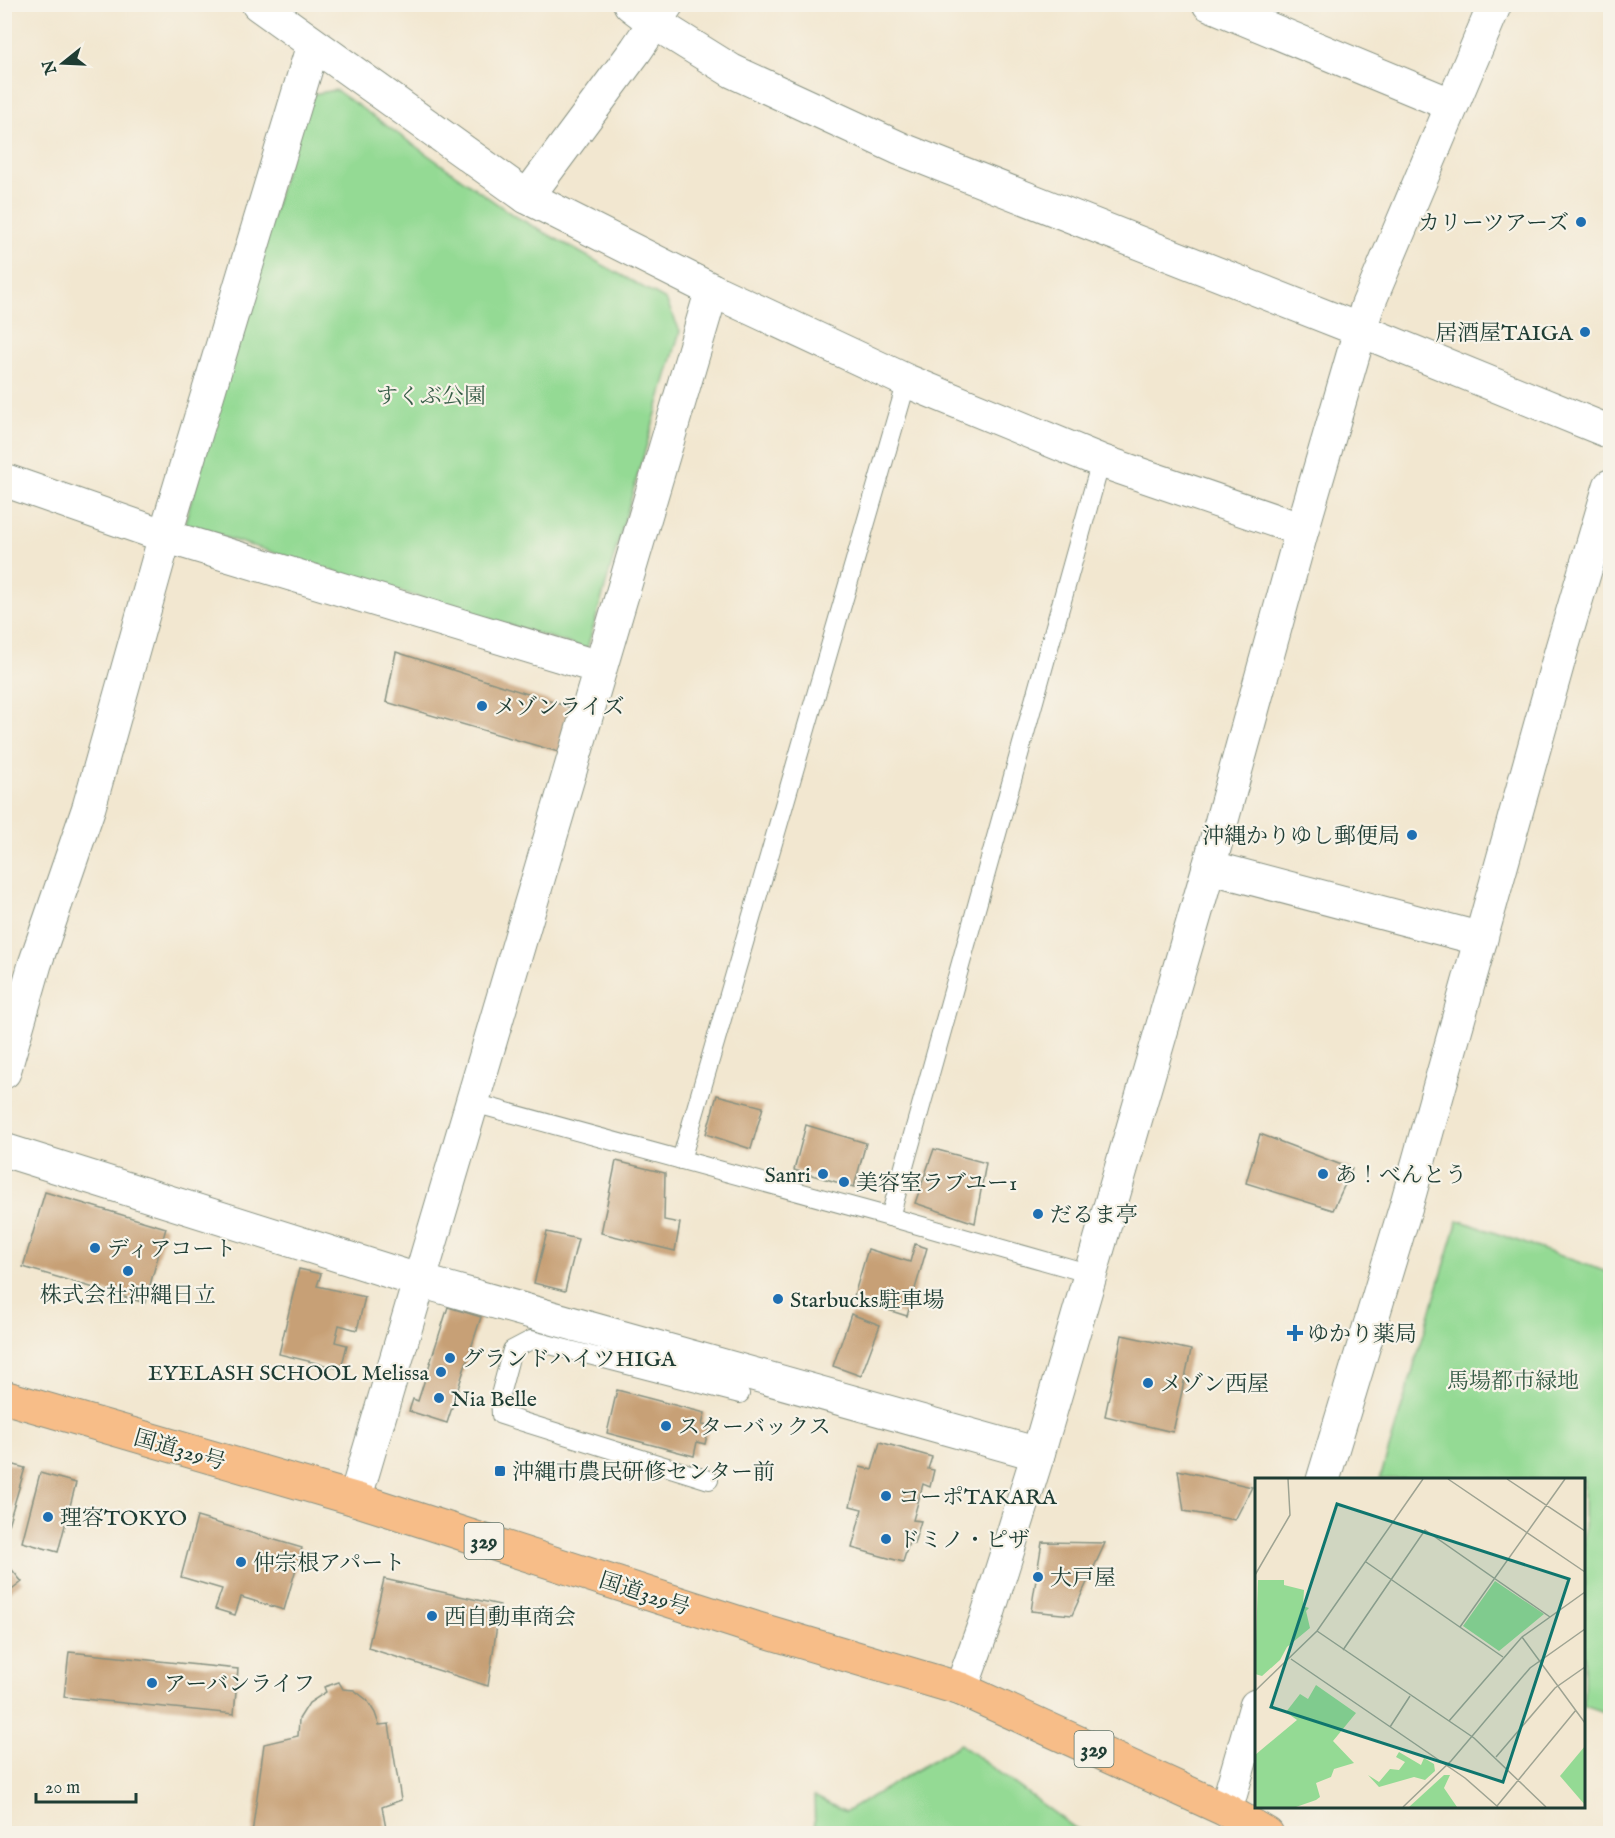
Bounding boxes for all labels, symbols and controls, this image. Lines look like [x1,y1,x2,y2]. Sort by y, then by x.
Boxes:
north arrow [33,33,93,93]
text: N [39,57,63,78]
place label: カリーツアーズ [1418,210,1569,238]
marker: カリーツアーズ [1574,215,1588,229]
place label: 居酒屋TAIGA [1435,320,1574,348]
marker: 居酒屋TAIGA [1578,325,1592,339]
park label: すくぶ公園 [376,383,486,411]
place label: メゾンライズ [494,694,624,722]
marker: メゾンライズ [475,699,489,713]
place label: 沖縄かりゆし郵便局 [1202,823,1400,851]
marker: 沖縄かりゆし郵便局 [1405,828,1419,842]
place label: Sanri [765,1162,811,1190]
place label: あ！べんとう [1335,1162,1467,1190]
marker: Sanri [816,1167,830,1181]
marker: あ！べんとう [1316,1167,1330,1181]
place label: 美容室ラブユー1 [856,1170,1017,1198]
marker: 美容室ラブユー1 [837,1175,851,1189]
place label: だるま亭 [1050,1202,1138,1230]
marker: だるま亭 [1031,1207,1045,1221]
place label: ディアコート [107,1236,236,1264]
marker: ディアコート [88,1241,102,1255]
marker: 株式会社沖縄日立 [121,1264,135,1278]
place label: 株式会社沖縄日立 [40,1282,216,1310]
place label: Starbucks駐車場 [790,1287,944,1315]
marker: Starbucks駐車場 [771,1292,785,1306]
place label: ゆかり薬局 [1307,1321,1417,1349]
marker: ゆかり薬局 [1288,1326,1302,1340]
place label: グランドハイツHIGA [462,1346,677,1374]
marker: グランドハイツHIGA [443,1351,457,1365]
place label: EYELASH SCHOOL Melissa [148,1360,429,1388]
marker: EYELASH SCHOOL Melissa [434,1365,448,1379]
park label: 馬場都市緑地 [1447,1368,1579,1396]
place label: メゾン西屋 [1160,1371,1269,1399]
marker: メゾン西屋 [1141,1376,1155,1390]
place label: Nia Belle [451,1386,537,1414]
marker: Nia Belle [432,1391,446,1405]
place label: スターバックス [678,1414,831,1442]
marker: スターバックス [659,1419,673,1433]
street label: 国道329号 [130,1424,229,1477]
place label: 沖縄市農民研修センター前 [512,1459,775,1487]
marker: 沖縄市農民研修センター前 [493,1464,507,1478]
inset map [1255,1478,1585,1808]
place label: コーポTAKARA [898,1484,1058,1512]
marker: コーポTAKARA [879,1489,893,1503]
place label: 理容TOKYO [60,1505,187,1533]
marker: 理容TOKYO [41,1510,55,1524]
road number: 329 [464,1523,504,1559]
place label: ドミノ・ピザ [898,1527,1030,1555]
marker: ドミノ・ピザ [879,1532,893,1546]
place label: 仲宗根アパート [253,1550,405,1578]
marker: 仲宗根アパート [234,1555,248,1569]
place label: 大戸屋 [1050,1565,1116,1593]
street label: 国道329号 [595,1567,693,1623]
marker: 大戸屋 [1031,1570,1045,1584]
place label: 西自動車商会 [444,1604,576,1632]
marker: 西自動車商会 [425,1609,439,1623]
place label: アーバンライフ [164,1671,315,1699]
marker: アーバンライフ [145,1676,159,1690]
road number: 329 [1074,1731,1114,1767]
scale bar [36,1766,136,1804]
text: 20 m [45,1777,80,1800]

